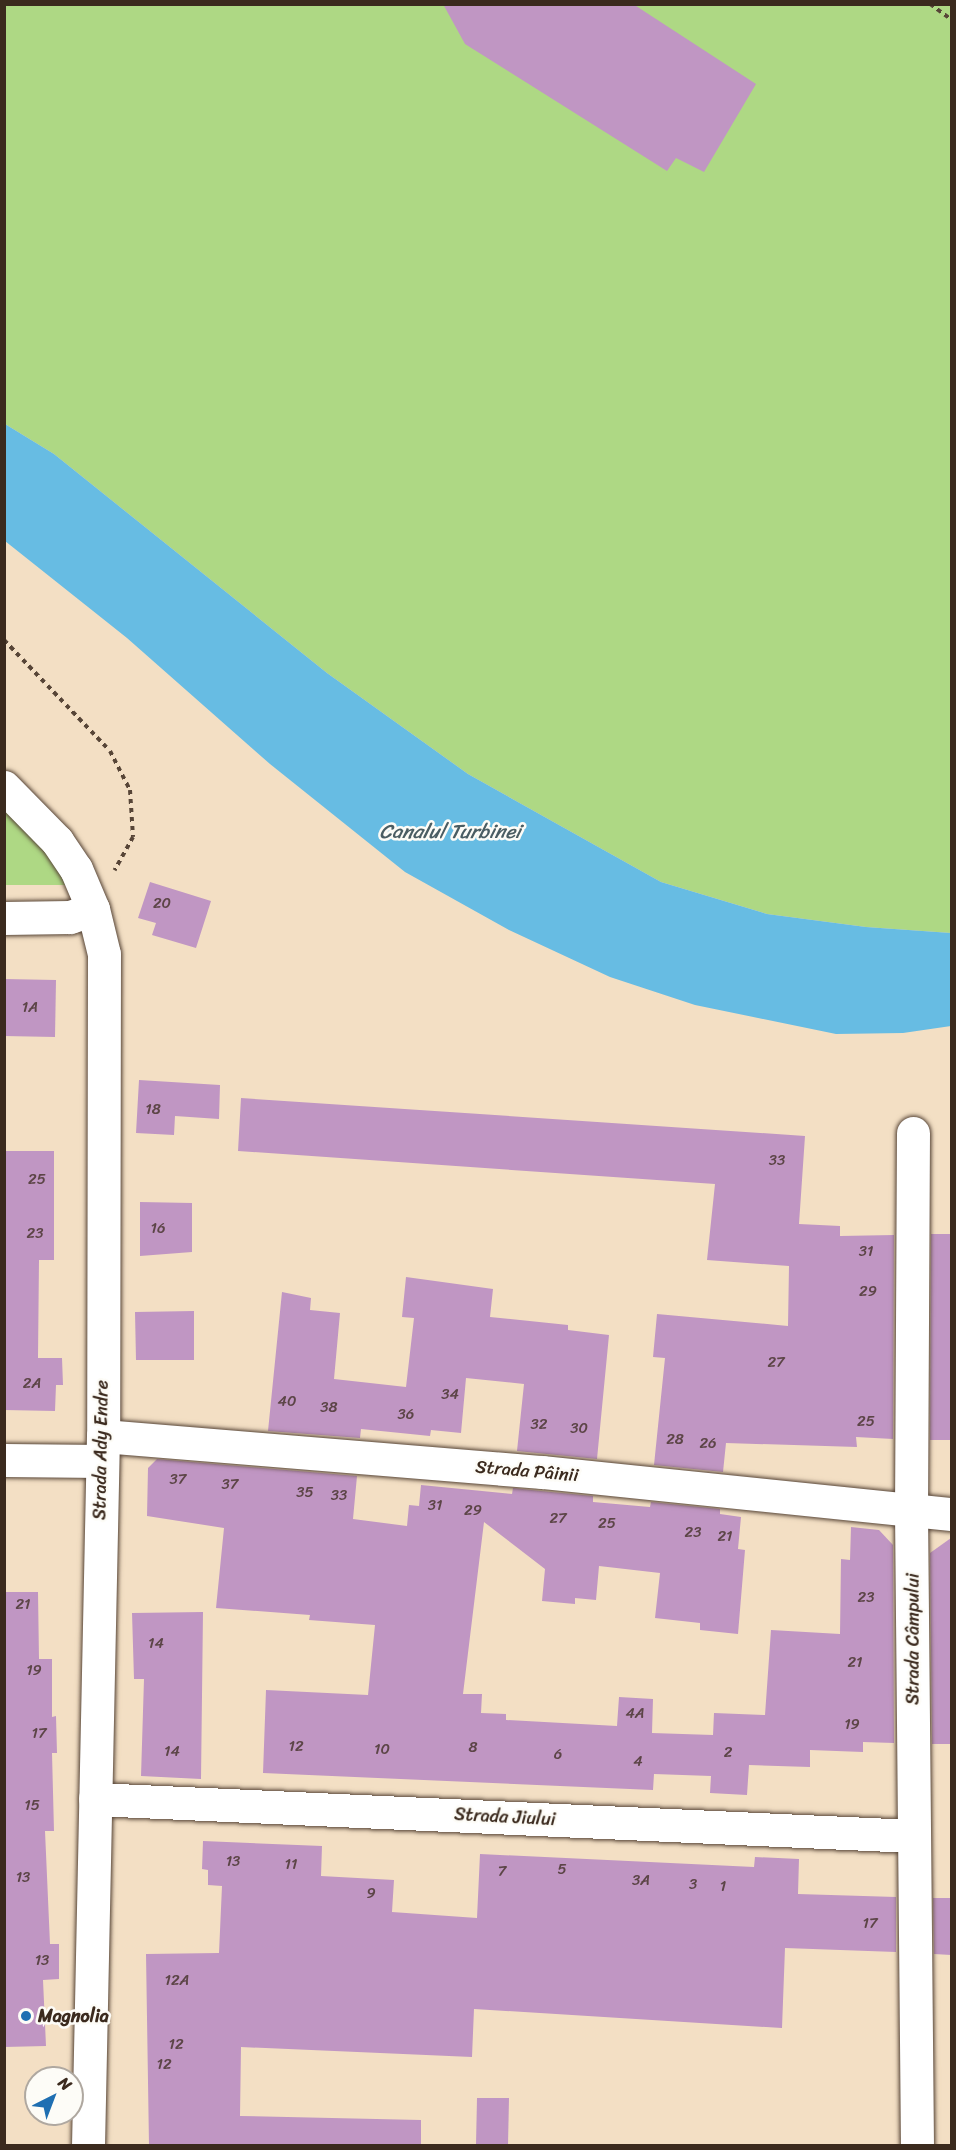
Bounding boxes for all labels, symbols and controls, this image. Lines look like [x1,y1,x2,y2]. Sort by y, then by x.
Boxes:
water label: Canalul Turbinei [379,819,521,843]
house number: 20 [153,895,171,913]
house number: 1A [22,999,38,1017]
house number: 18 [145,1101,161,1119]
house number: 33 [769,1152,785,1170]
house number: 25 [28,1171,46,1189]
house number: 16 [151,1220,165,1238]
house number: 23 [27,1225,43,1243]
house number: 31 [859,1243,873,1261]
house number: 29 [859,1283,877,1301]
house number: 27 [767,1354,785,1372]
house number: 2A [23,1375,41,1393]
street label: Strada Ady Endre [89,1380,113,1520]
house number: 34 [441,1386,459,1404]
house number: 40 [278,1393,296,1411]
house number: 38 [320,1399,338,1417]
house number: 36 [398,1406,414,1424]
house number: 25 [857,1413,875,1431]
house number: 32 [531,1416,547,1434]
house number: 30 [570,1420,588,1438]
house number: 28 [666,1431,684,1449]
house number: 26 [699,1435,717,1453]
street label: Strada Pâinii [475,1456,579,1486]
house number: 37 [170,1471,186,1489]
house number: 37 [222,1476,238,1494]
house number: 35 [296,1484,314,1502]
house number: 33 [331,1487,347,1505]
house number: 31 [428,1497,442,1515]
house number: 29 [464,1502,482,1520]
house number: 27 [549,1510,567,1528]
house number: 25 [598,1515,616,1533]
house number: 23 [685,1524,701,1542]
house number: 21 [717,1528,733,1546]
street label: Strada Câmpului [902,1573,924,1705]
house number: 23 [858,1589,874,1607]
house number: 21 [15,1596,31,1614]
house number: 14 [148,1635,164,1653]
house number: 21 [847,1654,863,1672]
house number: 19 [26,1662,42,1680]
house number: 4A [625,1705,645,1723]
house number: 19 [844,1716,860,1734]
house number: 17 [32,1725,46,1743]
house number: 12 [288,1738,304,1756]
house number: 8 [468,1739,478,1757]
house number: 10 [374,1741,390,1759]
house number: 14 [164,1743,180,1761]
house number: 2 [724,1744,732,1762]
house number: 6 [554,1746,562,1764]
house number: 4 [633,1753,643,1771]
house number: 15 [24,1797,40,1815]
street label: Strada Jiului [454,1804,556,1830]
house number: 13 [226,1853,240,1871]
house number: 11 [285,1856,297,1874]
house number: 5 [557,1861,567,1879]
house number: 7 [498,1863,506,1881]
house number: 13 [16,1869,30,1887]
house number: 3A [632,1872,650,1890]
house number: 3 [689,1876,697,1894]
house number: 1 [720,1878,726,1896]
house number: 9 [366,1885,376,1903]
house number: 17 [863,1915,877,1933]
house number: 13 [35,1952,49,1970]
house number: 12A [165,1972,189,1990]
place label: Magnolia [38,2005,109,2027]
marker: Magnolia [19,2009,33,2023]
house number: 12 [168,2036,184,2054]
house number: 12 [156,2056,172,2074]
north arrow [24,2066,84,2126]
text: N [51,2069,79,2098]

